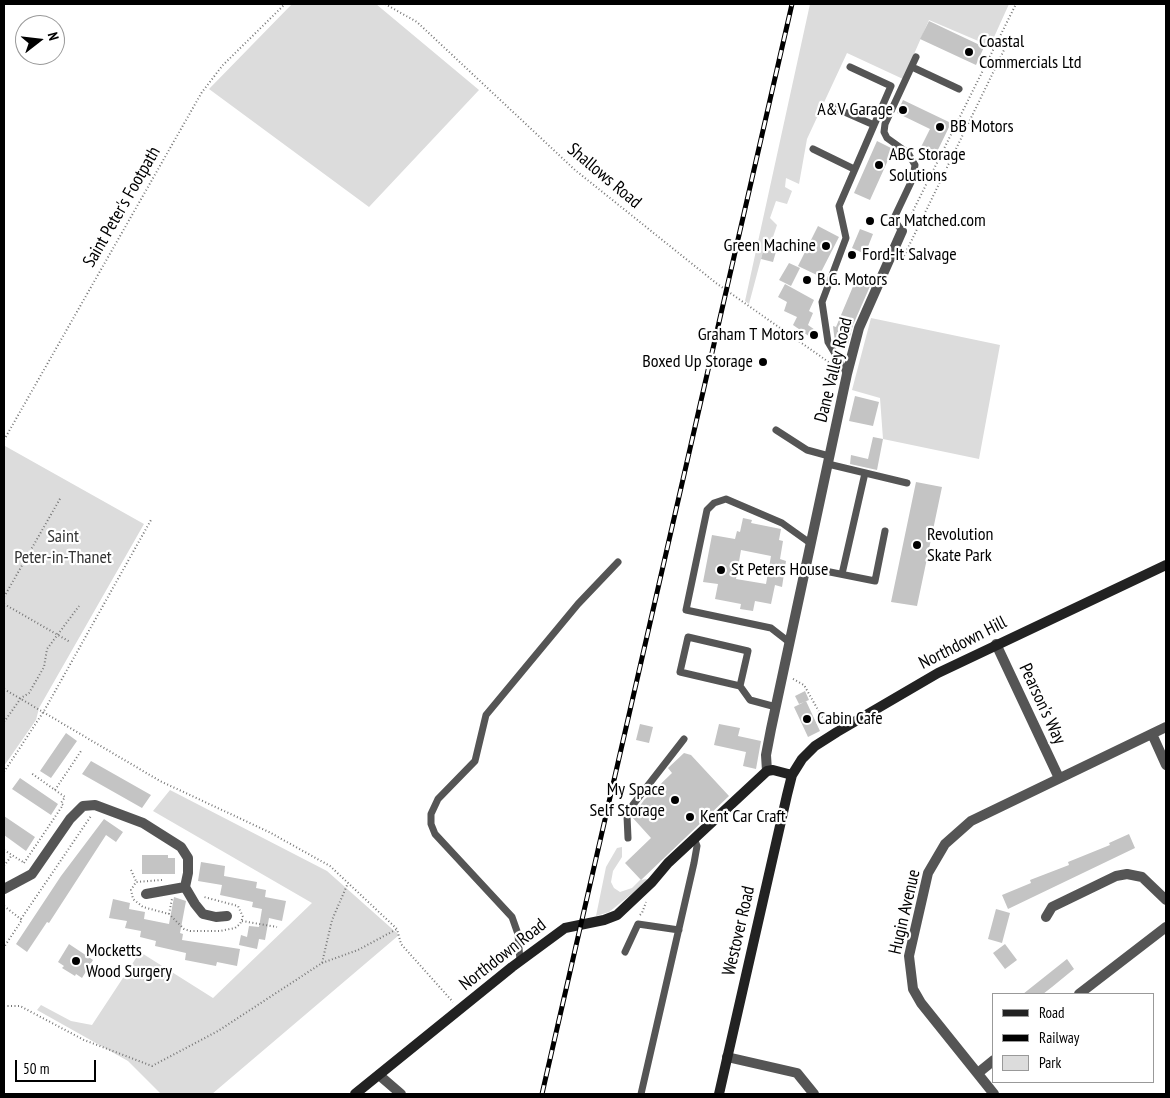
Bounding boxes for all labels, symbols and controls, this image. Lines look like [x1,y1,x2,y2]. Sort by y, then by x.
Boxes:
north arrow [15,15,65,65]
text: N [44,30,63,42]
place label: Coastal Commercials Ltd [979,31,1082,74]
marker: Coastal Commercials Ltd [963,46,975,58]
place label: A&V Garage [817,99,893,121]
marker: A&V Garage [897,104,909,116]
place label: BB Motors [950,116,1014,138]
marker: BB Motors [934,121,946,133]
street label: Shallows Road [563,139,645,213]
street label: Saint Peter's Footpath [79,143,165,271]
place label: ABC Storage Solutions [889,144,966,186]
marker: ABC Storage Solutions [873,159,885,171]
place label: Car Matched.com [880,210,986,232]
marker: Car Matched.com [864,215,876,227]
place label: Green Machine [724,235,816,257]
marker: Green Machine [820,240,832,252]
place label: Ford-It Salvage [862,244,957,266]
marker: Ford-It Salvage [846,249,858,261]
place label: B.G. Motors [817,269,887,291]
marker: B.G. Motors [801,274,813,286]
street label: Dane Valley Road [811,315,857,425]
place label: Graham T Motors [698,324,804,346]
marker: Graham T Motors [808,329,820,341]
place label: Boxed Up Storage [642,351,753,373]
marker: Boxed Up Storage [757,356,769,368]
place label: Revolution Skate Park [927,524,993,566]
park label: Saint Peter-in-Thanet [14,526,112,568]
marker: Revolution Skate Park [911,539,923,551]
place label: St Peters House [731,559,828,581]
marker: St Peters House [715,564,727,576]
street label: Northdown Hill [916,612,1010,674]
street label: Pearson's Way [1014,660,1070,748]
place label: Cabin Cafe [817,708,883,730]
marker: Cabin Cafe [801,713,813,725]
place label: My Space Self Storage [590,779,665,822]
marker: My Space Self Storage [669,794,681,806]
place label: Kent Car Craft [700,806,786,828]
marker: Kent Car Craft [684,811,696,823]
street label: Hugin Avenue [885,867,925,957]
street label: Westover Road [718,884,760,978]
street label: Northdown Road [455,914,551,996]
place label: Mocketts Wood Surgery [86,940,172,982]
marker: Mocketts Wood Surgery [70,955,82,967]
legend [992,993,1155,1083]
text: Road [1039,1003,1065,1022]
text: Railway [1039,1028,1079,1047]
scale bar [18,1050,99,1082]
text: Park [1039,1053,1061,1072]
text: 50 m [23,1059,49,1078]

